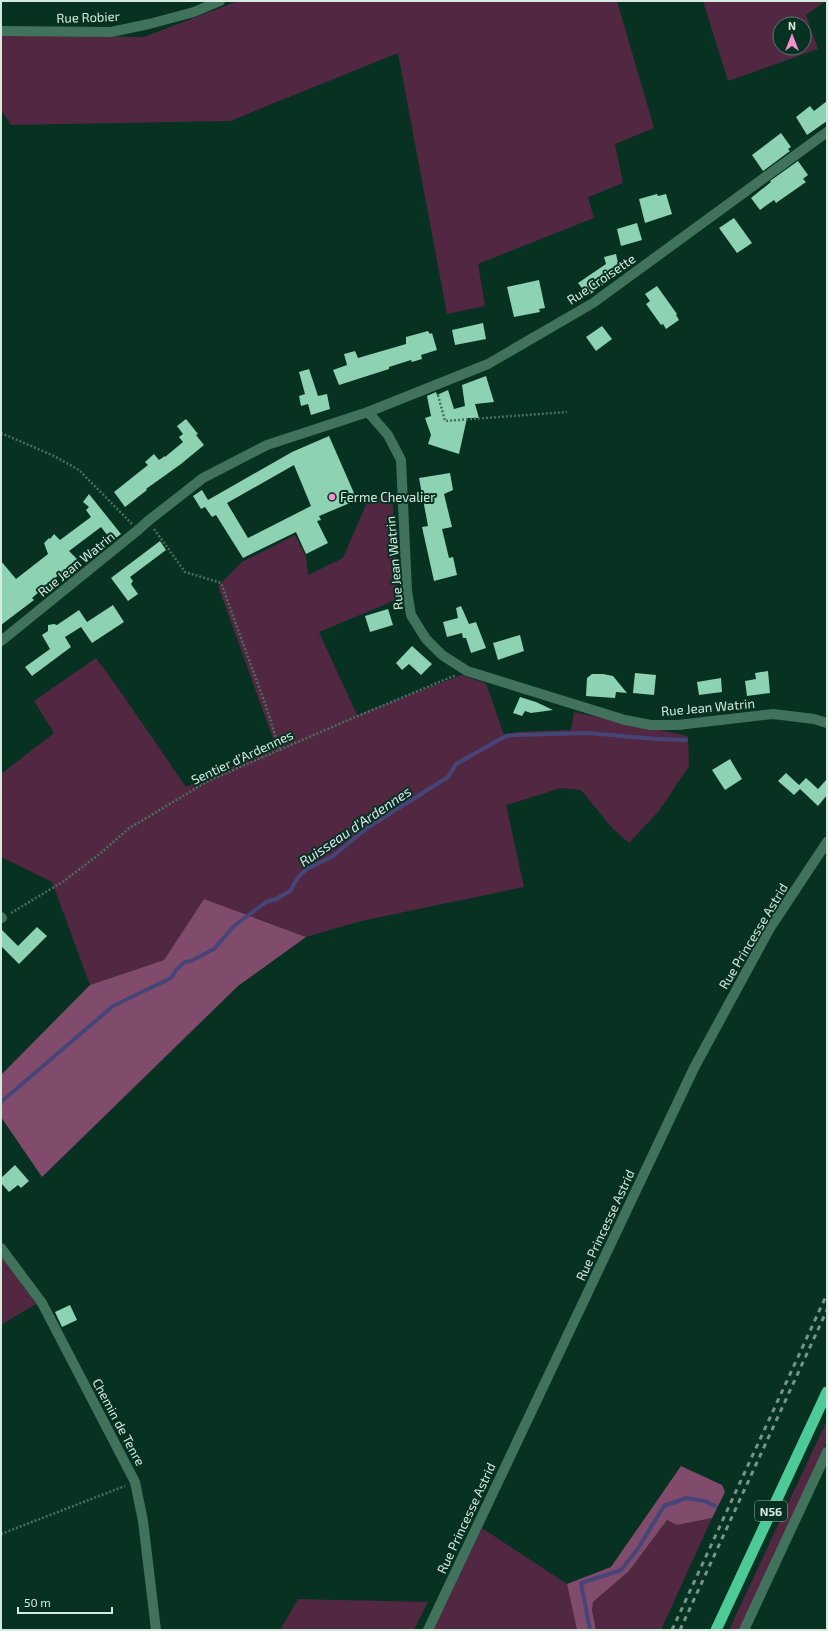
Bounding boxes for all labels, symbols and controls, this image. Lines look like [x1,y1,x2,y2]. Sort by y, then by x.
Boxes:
street label: Rue Robier [56,8,120,26]
north arrow [772,16,812,56]
text: N [788,19,796,32]
street label: Rue Croisette [564,250,638,308]
place label: Ferme Chevalier [340,489,435,505]
marker: Ferme Chevalier [327,492,337,502]
street label: Rue Jean Watrin [382,515,406,611]
street label: Rue Jean Watrin [34,528,118,600]
street label: Rue Jean Watrin [660,695,756,719]
street label: Sentier d'Ardennes [188,726,296,788]
water label: Ruisseau d'Ardennes [296,782,414,870]
street label: Rue Princesse Astrid [715,880,791,992]
street label: Rue Princesse Astrid [572,1167,638,1283]
street label: Chemin de Tenre [89,1376,149,1468]
street label: Rue Princesse Astrid [433,1460,499,1576]
road number: N56 [755,1501,787,1521]
scale bar [18,1589,112,1615]
text: 50 m [24,1595,51,1609]

